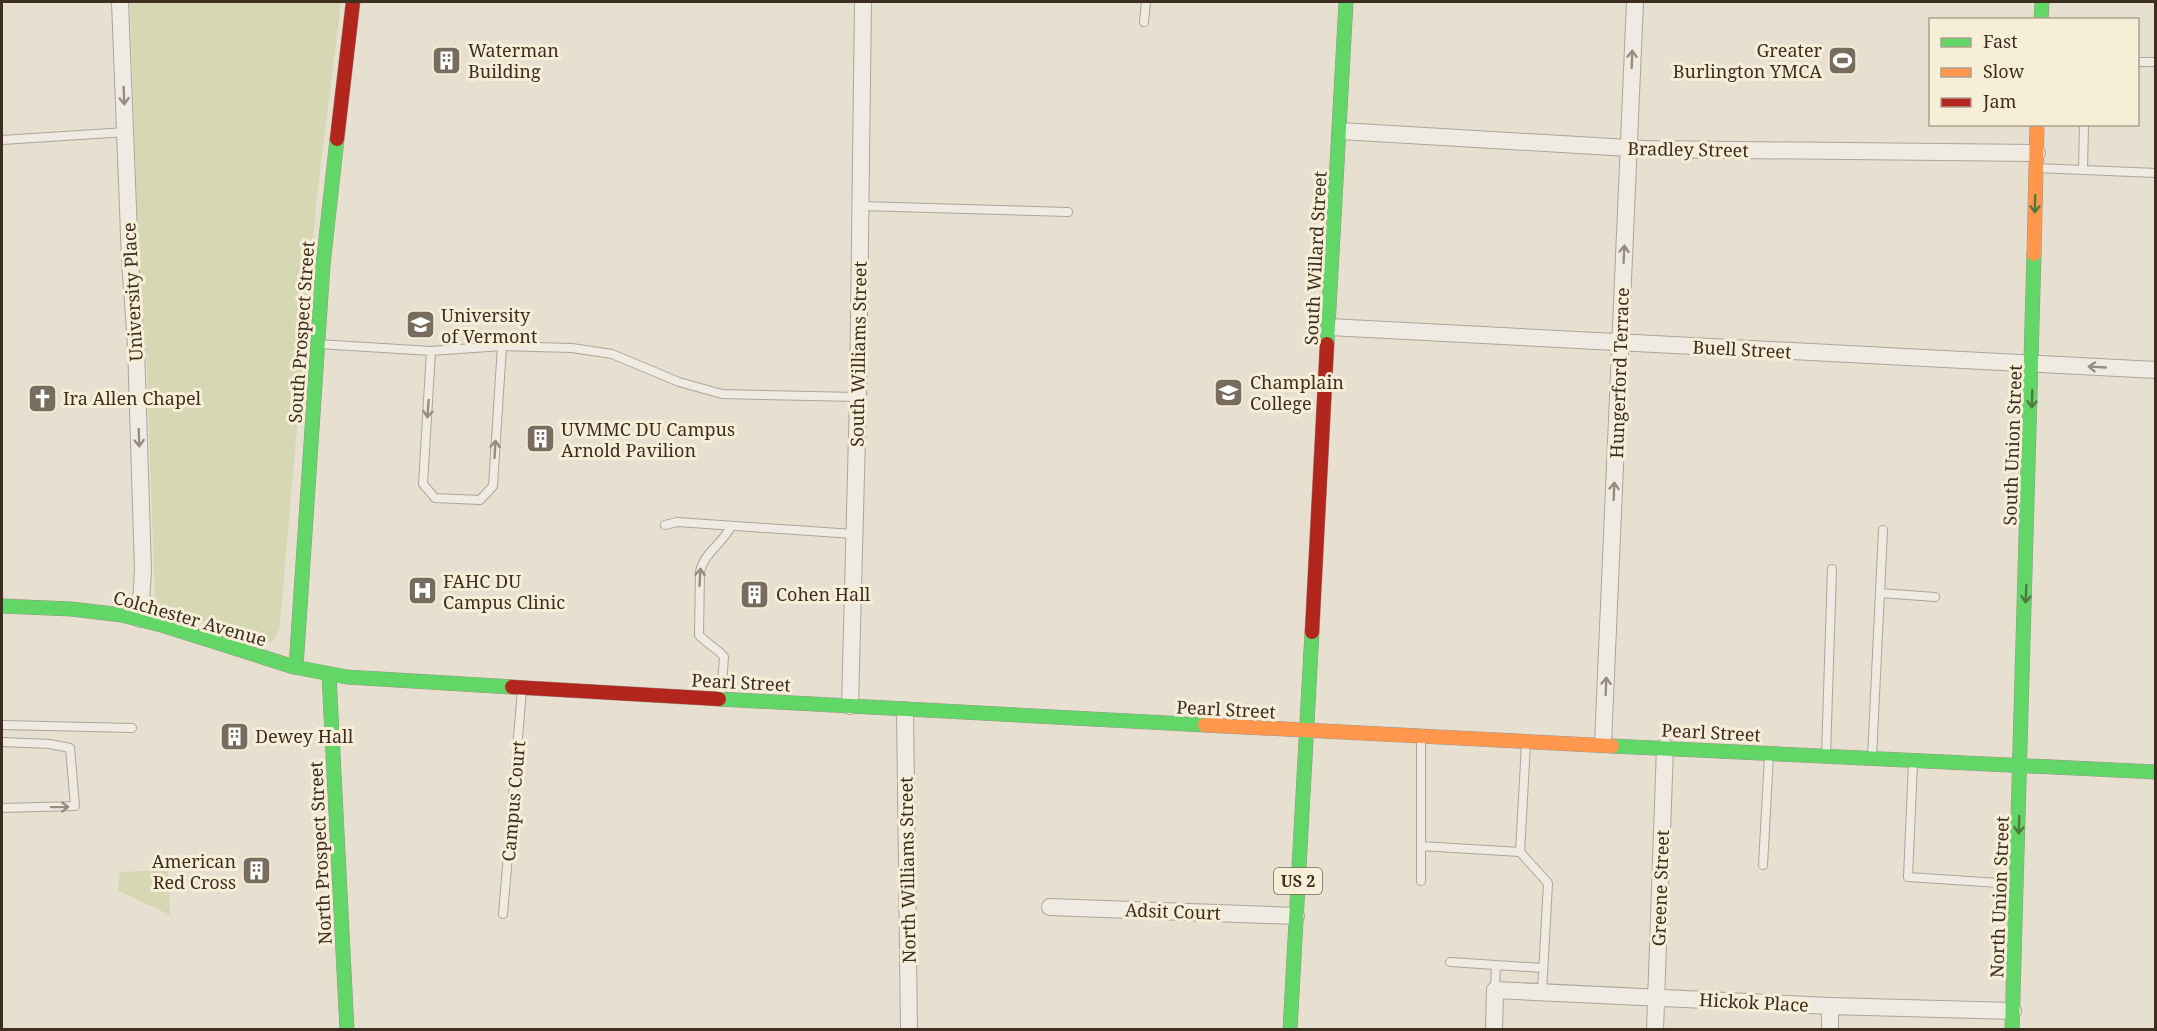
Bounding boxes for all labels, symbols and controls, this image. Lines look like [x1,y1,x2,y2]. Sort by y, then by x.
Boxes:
legend [1929,18,2139,126]
text: Fast [1983,29,2018,53]
place label: Waterman Building [468,38,559,83]
place label: Greater Burlington YMCA [1673,38,1823,83]
building icon: Waterman Building [431,44,463,76]
sports icon: Greater Burlington YMCA [1827,44,1859,76]
one-way arrow [1627,50,1638,70]
text: Slow [1983,59,2025,83]
one-way arrow [118,86,130,106]
text: Jam [1982,89,2017,113]
street label: Bradley Street [1627,136,1749,162]
street label: South Willard Street [1298,170,1332,346]
one-way arrow [2030,193,2041,213]
street label: University Place [116,222,148,362]
street label: South Prospect Street [283,240,319,424]
one-way arrow [1618,244,1629,264]
street label: South Williams Street [844,261,872,447]
street label: Hungerford Terrace [1604,287,1634,459]
place label: University of Vermont [441,303,537,348]
school or university icon: University of Vermont [404,309,436,341]
street label: Buell Street [1692,334,1792,364]
one-way arrow [2088,362,2108,373]
street label: South Union Street [1997,364,2027,526]
place label: Champlain College [1250,370,1344,415]
school or university icon: Champlain College [1213,376,1245,408]
church icon: Ira Allen Chapel [26,382,58,414]
place label: Ira Allen Chapel [63,386,202,410]
one-way arrow [2026,388,2037,408]
one-way arrow [422,399,433,419]
place label: UVMMC DU Campus Arnold Pavilion [561,417,735,462]
building icon: UVMMC DU Campus Arnold Pavilion [524,423,556,455]
one-way arrow [133,427,145,447]
one-way arrow [490,439,501,459]
one-way arrow [1608,481,1619,501]
one-way arrow [695,567,706,587]
place label: FAHC DU Campus Clinic [443,569,565,614]
hospital icon: FAHC DU Campus Clinic [406,575,438,607]
building icon: Cohen Hall [739,578,771,610]
place label: Cohen Hall [776,582,871,606]
one-way arrow [2020,583,2032,603]
street label: Colchester Avenue [111,585,269,651]
street label: Pearl Street [691,667,791,697]
one-way arrow [1600,676,1611,696]
street label: Pearl Street [1176,694,1276,724]
street label: Pearl Street [1661,717,1761,747]
building icon: Dewey Hall [218,720,250,752]
place label: Dewey Hall [255,724,354,748]
street label: Campus Court [496,740,530,862]
street label: North Prospect Street [303,761,337,945]
street label: North Williams Street [893,776,921,964]
one-way arrow [49,801,69,812]
one-way arrow [2014,814,2025,834]
street label: North Union Street [1984,816,2014,978]
street label: Greene Street [1646,829,1674,947]
place label: American Red Cross [152,849,236,894]
building icon: American Red Cross [241,855,273,887]
road number: US 2 [1274,868,1322,894]
street label: Adsit Court [1125,897,1221,925]
street label: Hickok Place [1699,987,1809,1017]

